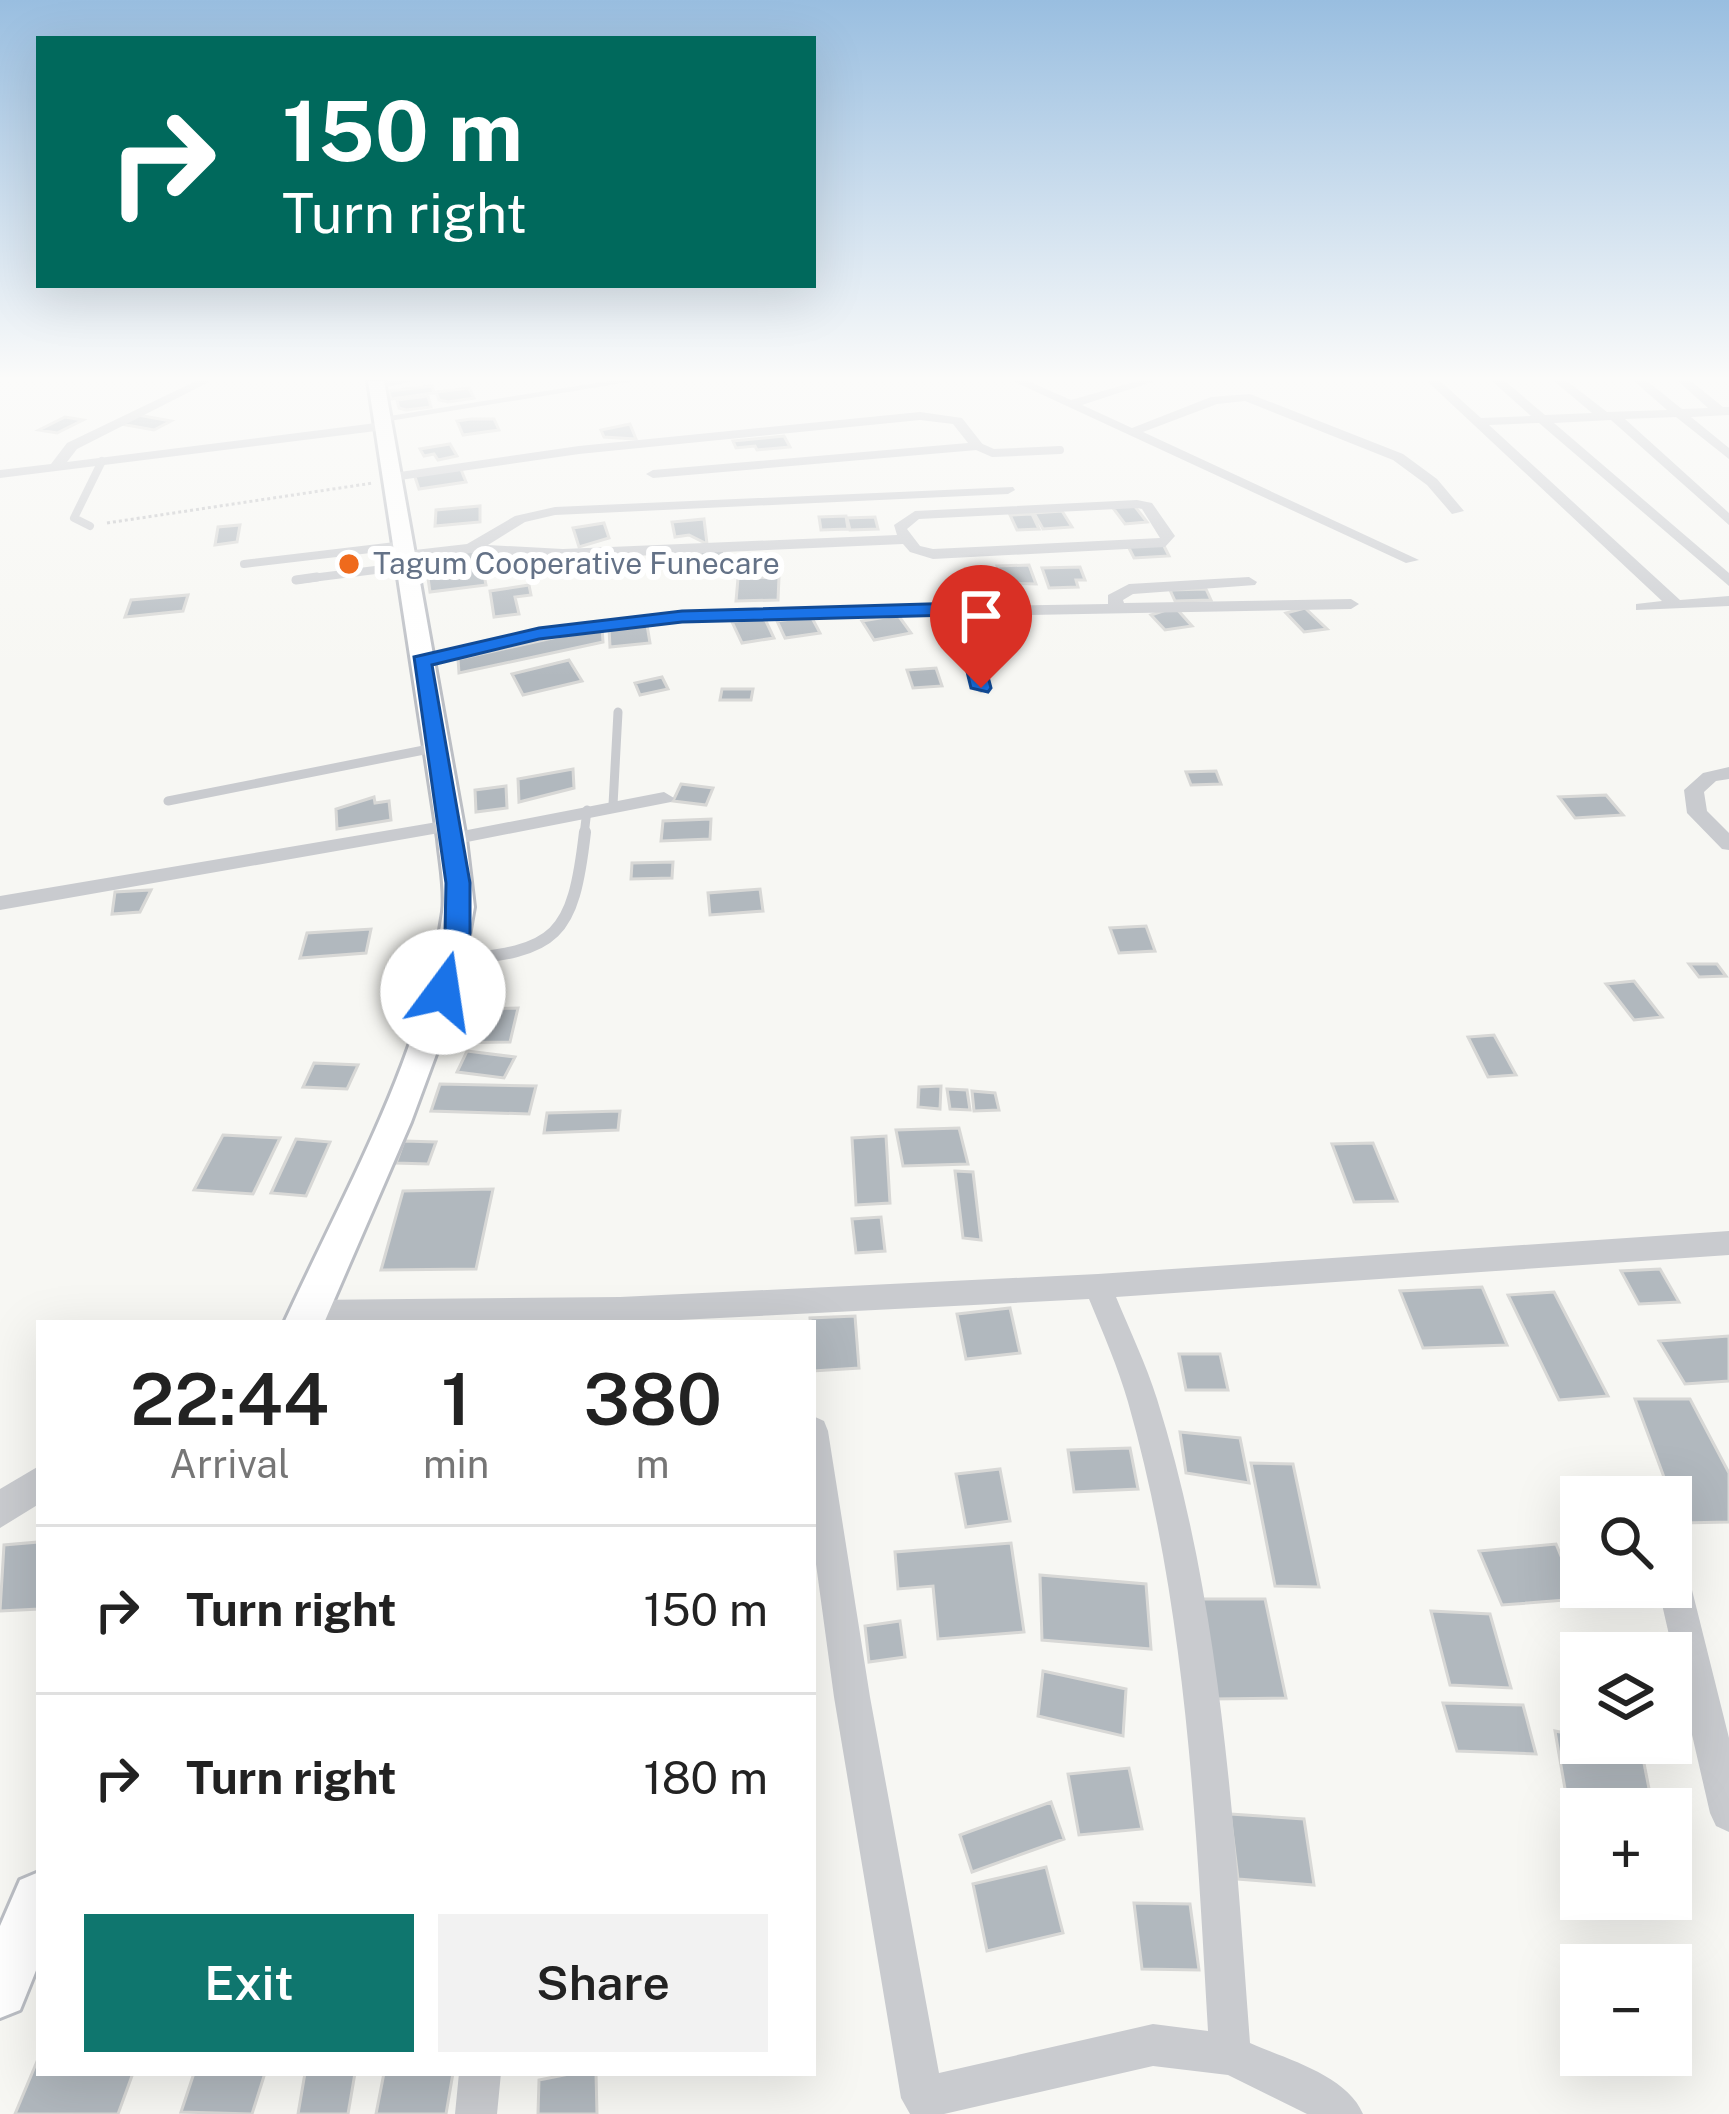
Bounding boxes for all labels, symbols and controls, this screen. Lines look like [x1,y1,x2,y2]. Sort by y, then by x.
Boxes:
text: 150 m [282,81,523,180]
icon: right [84,84,240,240]
text: Turn right [282,182,527,245]
place label: Tagum Cooperative Funecare [373,545,780,581]
marker: Tagum Cooperative Funecare [336,551,362,577]
pin [930,565,1032,688]
icon: arrive [948,583,1014,649]
position arrow [380,929,506,1055]
text: 22:44 [130,1357,329,1441]
text: 1 [441,1357,471,1441]
text: 380 [583,1357,722,1441]
text: Arrival [169,1441,290,1487]
text: min [423,1441,489,1487]
text: m [636,1441,669,1487]
map controls [1560,1476,1692,2076]
button: search [1560,1476,1692,1608]
icon: right [84,1577,150,1643]
text: Turn right [186,1583,397,1636]
text: 150 m [643,1583,768,1636]
button: layers [1560,1632,1692,1764]
icon: right [84,1745,150,1811]
text: Turn right [186,1751,397,1804]
text: 180 m [643,1751,768,1804]
button: + [1560,1788,1692,1920]
button: Exit [84,1914,414,2052]
button: Share [438,1914,768,2052]
button: − [1560,1944,1692,2076]

